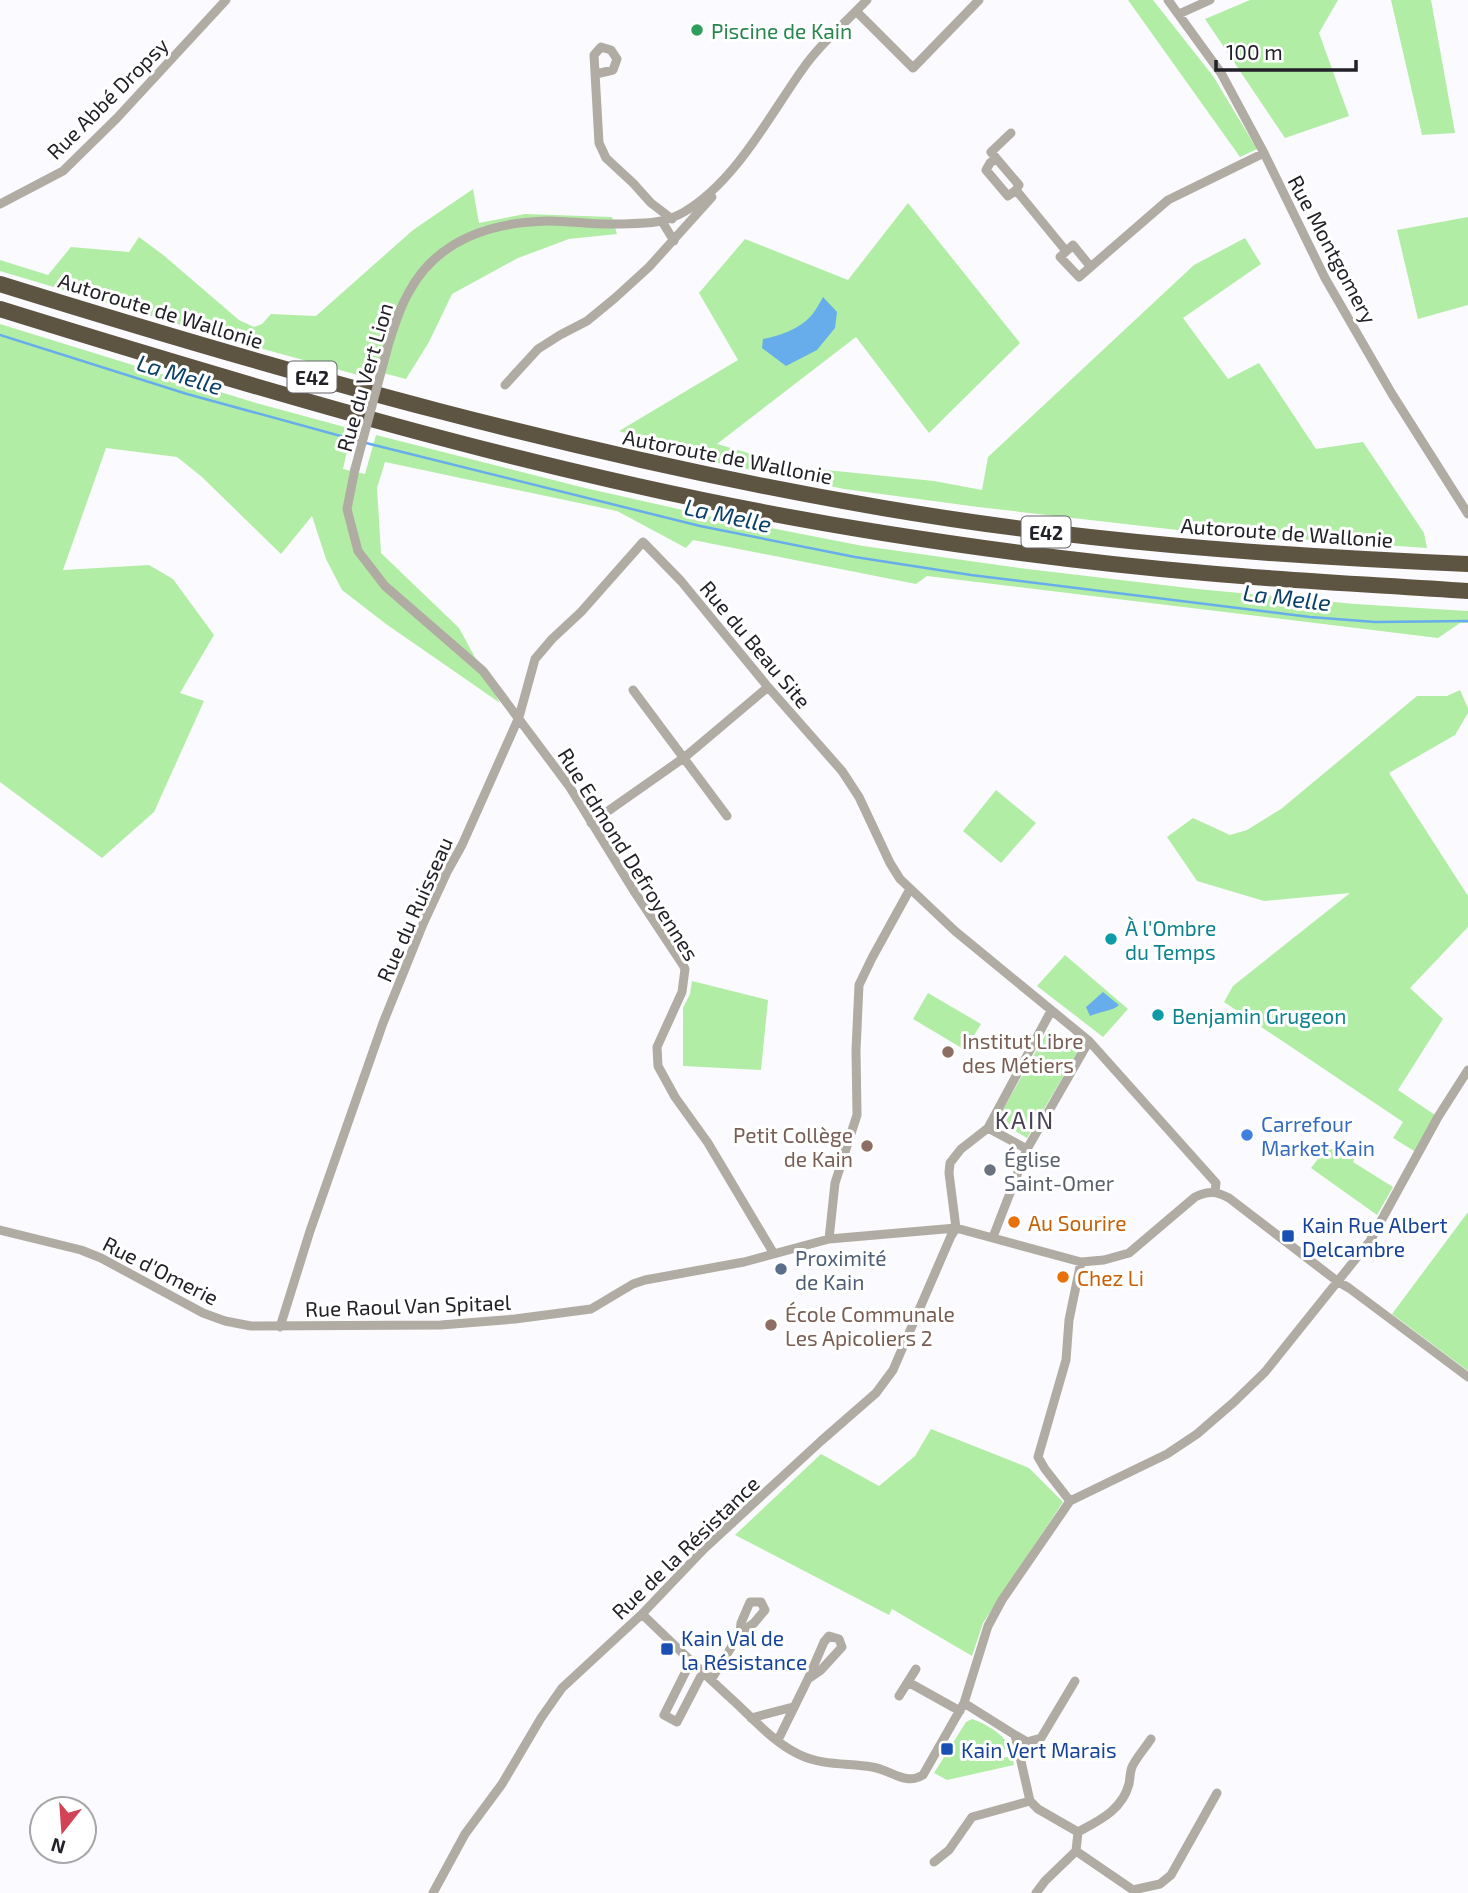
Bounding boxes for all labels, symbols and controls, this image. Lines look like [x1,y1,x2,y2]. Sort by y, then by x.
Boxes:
place label: Piscine de Kain [711,18,852,43]
marker: Piscine de Kain [689,22,705,38]
scale bar [1216,28,1356,72]
street label: Rue Abbé Dropsy [41,32,173,164]
text: 100 m [1226,39,1283,64]
street label: Rue Montgomery [1283,171,1383,327]
street label: Autoroute de Wallonie [56,267,266,353]
street label: Rue du Vert Lion [331,300,397,454]
water label: La Melle [134,348,226,400]
road number: E42 [288,362,336,392]
street label: Autoroute de Wallonie [621,423,835,489]
water label: La Melle [682,492,774,538]
street label: Autoroute de Wallonie [1180,512,1394,552]
road number: E42 [1021,516,1070,548]
street label: Rue du Beau Site [696,575,816,713]
water label: La Melle [1241,578,1333,616]
street label: Rue Edmond Defroyennes [553,743,705,965]
street label: Rue du Ruisseau [371,833,457,985]
place label: À l'Ombre du Temps [1125,915,1216,964]
marker: À l'Ombre du Temps [1103,931,1119,947]
place label: Benjamin Grugeon [1172,1003,1346,1029]
marker: Benjamin Grugeon [1150,1007,1166,1023]
place label: Institut Libre des Métiers [962,1028,1084,1077]
marker: Institut Libre des Métiers [940,1044,956,1060]
district label: KAIN [995,1105,1055,1134]
place label: Carrefour Market Kain [1261,1111,1375,1160]
place label: Petit Collège de Kain [733,1122,853,1171]
marker: Carrefour Market Kain [1239,1127,1255,1143]
marker: Petit Collège de Kain [859,1138,875,1154]
place label: Église Saint-Omer [1004,1146,1115,1195]
marker: Église Saint-Omer [982,1162,998,1178]
place label: Au Sourire [1028,1210,1126,1235]
place label: Kain Rue Albert Delcambre [1302,1212,1447,1261]
marker: Au Sourire [1006,1214,1022,1230]
marker: Kain Rue Albert Delcambre [1280,1228,1296,1244]
street label: Rue d'Omerie [99,1230,223,1310]
place label: Proximité de Kain [795,1245,886,1294]
marker: Proximité de Kain [773,1261,789,1277]
place label: Chez Li [1077,1265,1144,1290]
marker: Chez Li [1055,1269,1071,1285]
street label: Rue Raoul Van Spitael [305,1289,512,1321]
place label: École Communale Les Apicoliers 2 [785,1301,955,1350]
marker: École Communale Les Apicoliers 2 [763,1317,779,1333]
street label: Rue de la Résistance [606,1470,764,1624]
place label: Kain Val de la Résistance [681,1625,807,1674]
marker: Kain Val de la Résistance [659,1641,675,1657]
place label: Kain Vert Marais [961,1737,1117,1762]
marker: Kain Vert Marais [939,1741,955,1757]
north arrow [28,1795,98,1865]
text: N [48,1834,68,1860]

